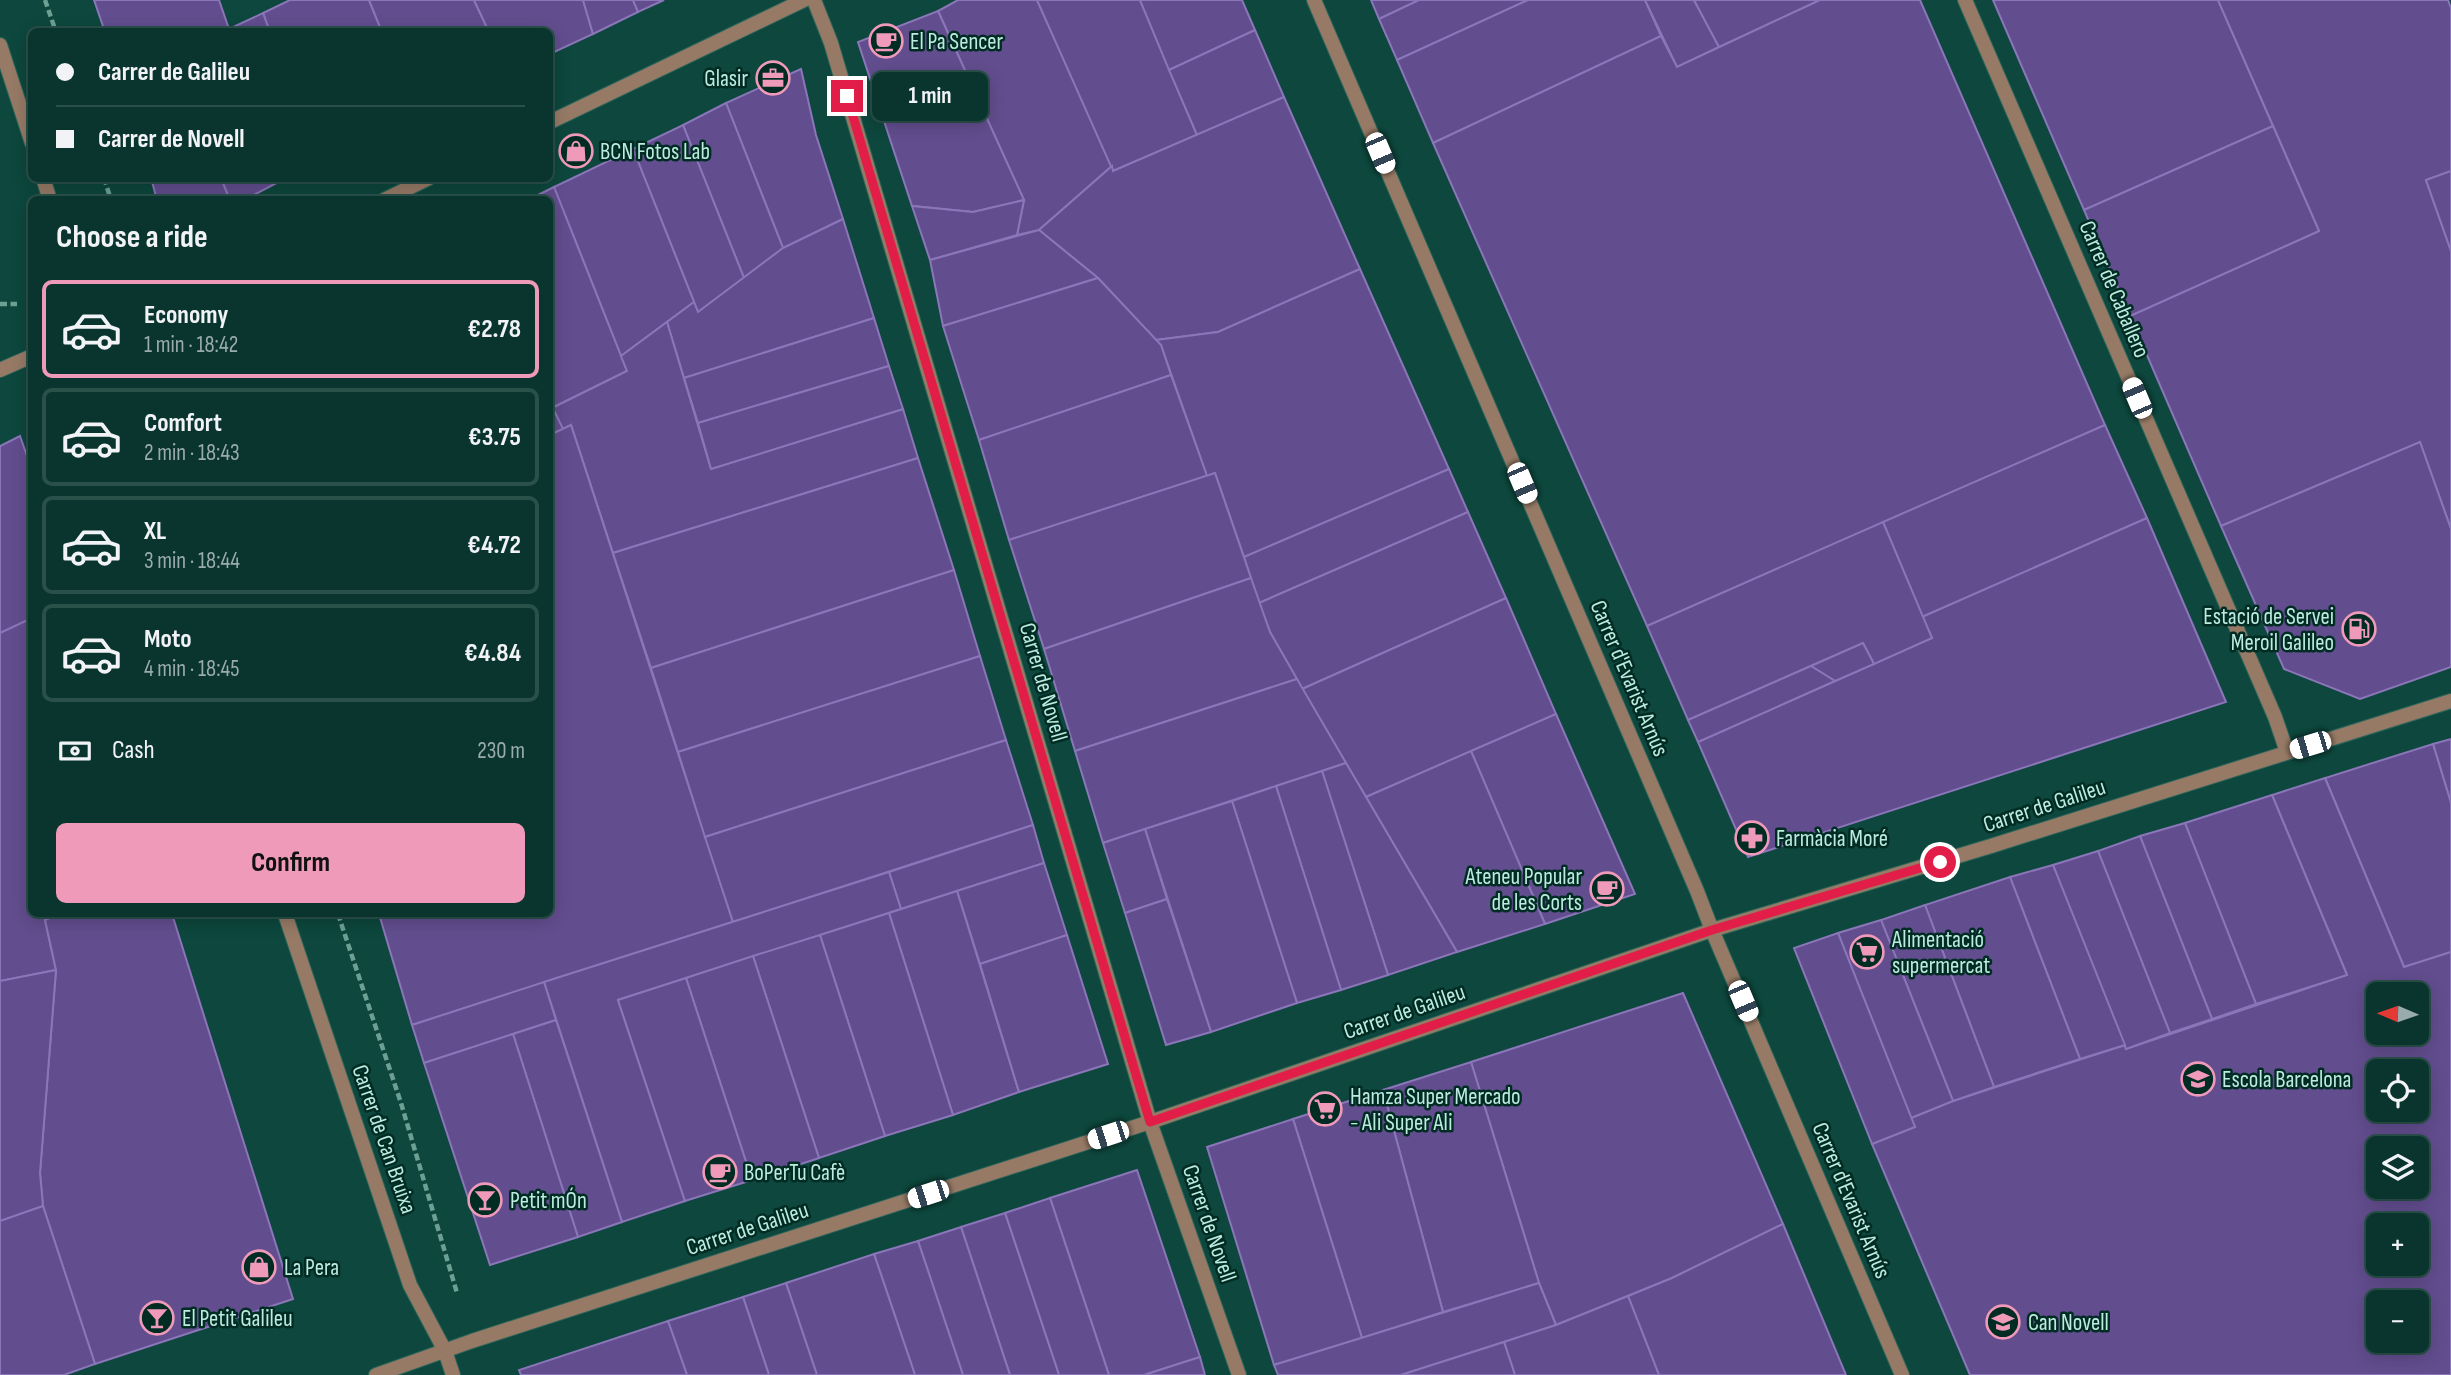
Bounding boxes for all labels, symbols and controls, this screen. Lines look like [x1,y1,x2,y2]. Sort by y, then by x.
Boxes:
cafe icon: El Pa Sencer [867,22,905,60]
place label: El Pa Sencer [910,28,1004,56]
text: Carrer de Galileu [98,57,250,88]
office icon: Glasir [754,59,792,97]
place label: Glasir [704,65,748,93]
callout: 1 min [872,72,987,120]
route end [831,80,863,112]
text: 1 min [909,82,951,110]
text: Carrer de Novell [98,124,245,155]
car [1363,130,1398,176]
shop icon: BCN Fotos Lab [557,132,595,170]
place label: BCN Fotos Lab [600,138,710,166]
street label: Carrer de Caballero [2073,217,2155,362]
text: Choose a ride [56,218,208,257]
icon: car [60,298,123,361]
text: Economy [144,300,228,331]
text: €2.78 [468,314,521,345]
text: 1 min · 18:42 [144,331,238,359]
car [2120,375,2155,421]
icon: car [60,406,123,469]
text: Comfort [144,408,222,439]
text: €3.75 [468,422,521,453]
text: 2 min · 18:43 [144,439,240,467]
car [1505,460,1540,506]
icon: car [60,514,123,577]
text: XL [144,516,166,547]
text: €4.72 [467,530,521,561]
text: 3 min · 18:44 [144,547,240,575]
street label: Carrer d'Evarist Arnús [1584,596,1674,760]
place label: Estació de Servei Meroil Galileo [2203,603,2334,657]
fuel station icon: Estació de Servei Meroil Galileo [2340,610,2378,648]
street label: Carrer de Novell [1013,620,1073,745]
icon: car [60,622,123,685]
text: Moto [144,624,192,655]
text: €4.84 [464,638,521,669]
text: 4 min · 18:45 [144,655,239,683]
car [2287,729,2334,761]
icon: cash [56,732,94,770]
text: Cash [112,735,155,766]
text: 230 m [477,737,525,765]
street label: Carrer de Galileu [1980,773,2109,839]
pharmacy icon: Farmàcia Moré [1733,819,1771,857]
button: Confirm [56,823,525,903]
place label: Farmàcia Moré [1776,825,1888,853]
route start [1924,846,1956,878]
place label: Ateneu Popular de les Corts [1465,863,1582,917]
cafe icon: Ateneu Popular de les Corts [1588,870,1626,908]
place label: Alimentació supermercat [1891,926,1990,980]
supermarket icon: Alimentació supermercat [1848,933,1886,971]
street label: Carrer de Galileu [1340,978,1469,1046]
car [1726,978,1761,1024]
north arrow [2366,982,2429,1045]
map controls [2366,982,2429,1353]
button: locate [2366,1059,2429,1122]
school or university icon: Escola Barcelona [2179,1060,2217,1098]
street label: Carrer de Can Bruixa [345,1061,423,1217]
place label: Escola Barcelona [2222,1066,2351,1094]
place label: Hamza Super Mercado - Ali Super Ali [1350,1083,1521,1137]
supermarket icon: Hamza Super Mercado - Ali Super Ali [1306,1090,1344,1128]
street label: Carrer d'Evarist Arnús [1806,1118,1896,1282]
car [1085,1119,1132,1151]
button: layers [2366,1136,2429,1199]
cafe icon: BoPerTu Cafè [701,1153,739,1191]
place label: BoPerTu Cafè [744,1159,845,1187]
street label: Carrer de Novell [1176,1161,1242,1286]
car [905,1178,952,1210]
bar icon: Petit mÓn [466,1181,504,1219]
place label: Petit mÓn [510,1187,587,1215]
street label: Carrer de Galileu [683,1196,812,1262]
button: + [2366,1213,2429,1276]
shop icon: La Pera [240,1248,278,1286]
place label: La Pera [284,1254,339,1282]
button: − [2366,1290,2429,1353]
bar icon: El Petit Galileu [138,1299,176,1337]
school or university icon: Can Novell [1984,1303,2022,1341]
place label: El Petit Galileu [182,1305,293,1333]
place label: Can Novell [2028,1309,2109,1337]

